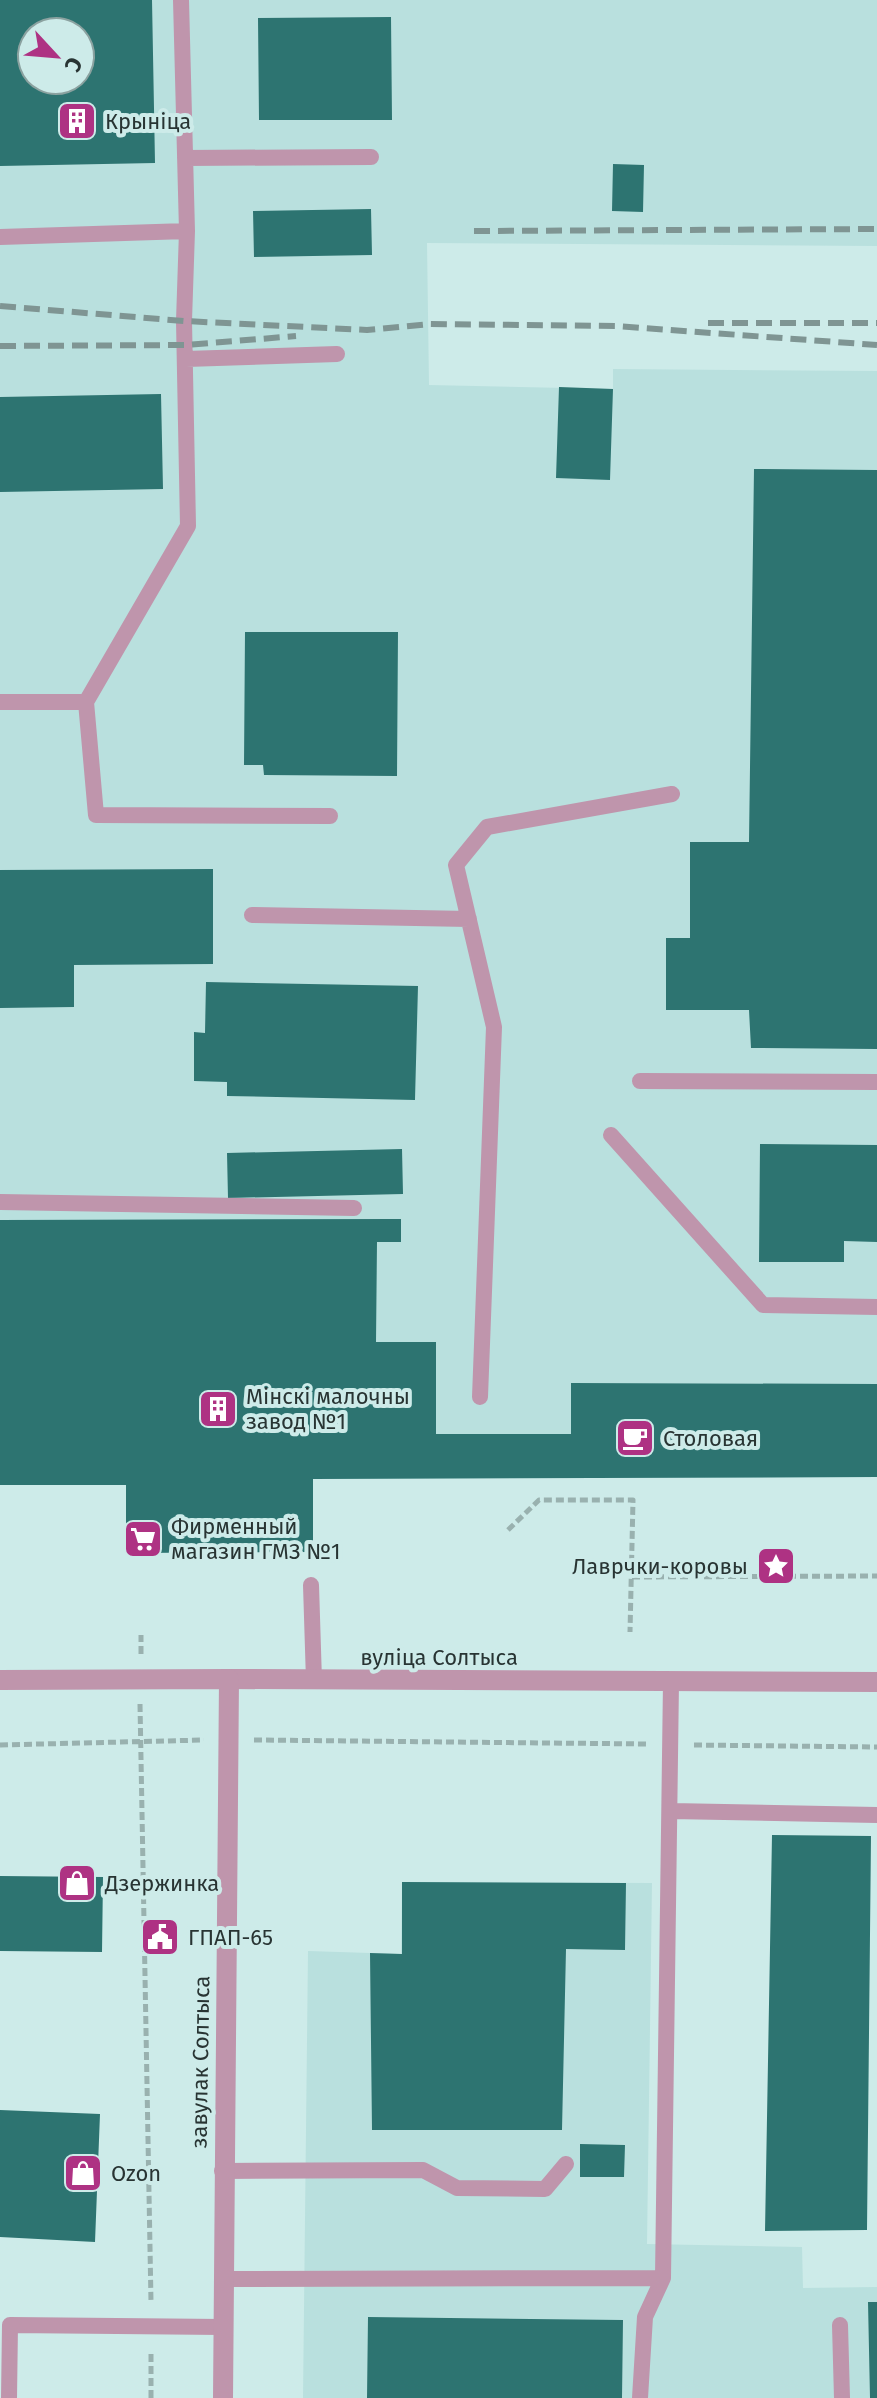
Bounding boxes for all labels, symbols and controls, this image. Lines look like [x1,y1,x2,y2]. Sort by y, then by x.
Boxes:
north arrow [16,16,96,96]
text: С [58,53,88,76]
building icon: Крыніца [56,100,98,142]
place label: Крыніца [105,108,191,135]
place label: Мінскі малочны завод №1 [246,1383,410,1435]
building icon: Мінскі малочны завод №1 [197,1388,239,1430]
cafe icon: Столовая [614,1417,656,1459]
place label: Столовая [663,1425,758,1452]
place label: Фирменный магазин ГМЗ №1 [171,1513,340,1565]
supermarket icon: Фирменный магазин ГМЗ №1 [122,1518,164,1560]
place icon: Лаврчки-коровы [755,1545,797,1587]
place label: Лаврчки-коровы [572,1553,748,1580]
street label: вуліца Солтыса [360,1644,518,1671]
shop icon: Дзержинка [56,1862,98,1904]
place label: Дзержинка [104,1870,219,1897]
public building icon: ГПАП-65 [139,1916,181,1958]
place label: ГПАП-65 [188,1924,273,1951]
street label: завулак Солтыса [185,1975,216,2149]
shop icon: Ozon [62,2152,104,2194]
place label: Ozon [111,2160,161,2187]

